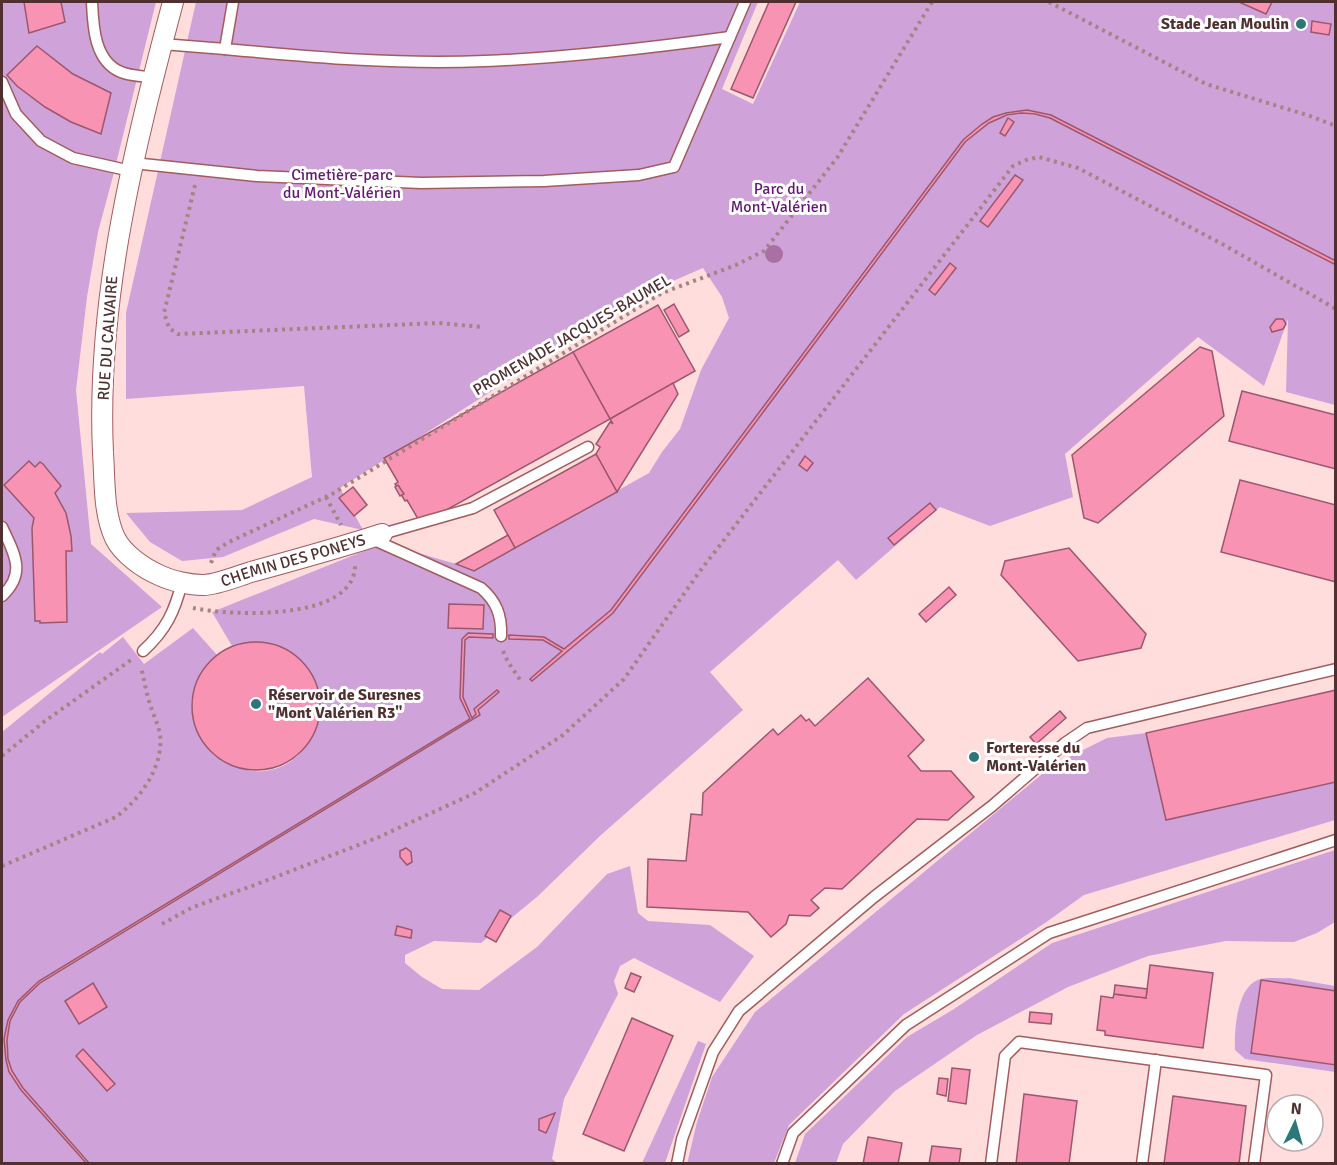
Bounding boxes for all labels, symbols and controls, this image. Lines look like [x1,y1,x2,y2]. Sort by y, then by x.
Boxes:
place label: Stade Jean Moulin [1161,14,1289,34]
marker: Stade Jean Moulin [1294,17,1308,31]
park label: Cimetière-parc du Mont-Valérien [283,165,401,203]
park label: Parc du Mont-Valérien [730,179,828,217]
street label: PROMENADE JACQUES-BAUMEL [469,270,675,400]
street label: RUE DU CALVAIRE [94,275,122,401]
street label: CHEMIN DES PONEYS [218,530,368,591]
place label: Réservoir de Suresnes "Mont Valérien R3" [268,685,421,723]
marker: Réservoir de Suresnes "Mont Valérien R3" [249,697,263,711]
place label: Forteresse du Mont-Valérien [986,738,1086,776]
marker: Forteresse du Mont-Valérien [967,750,981,764]
north arrow [1265,1093,1325,1153]
text: N [1290,1099,1303,1120]

